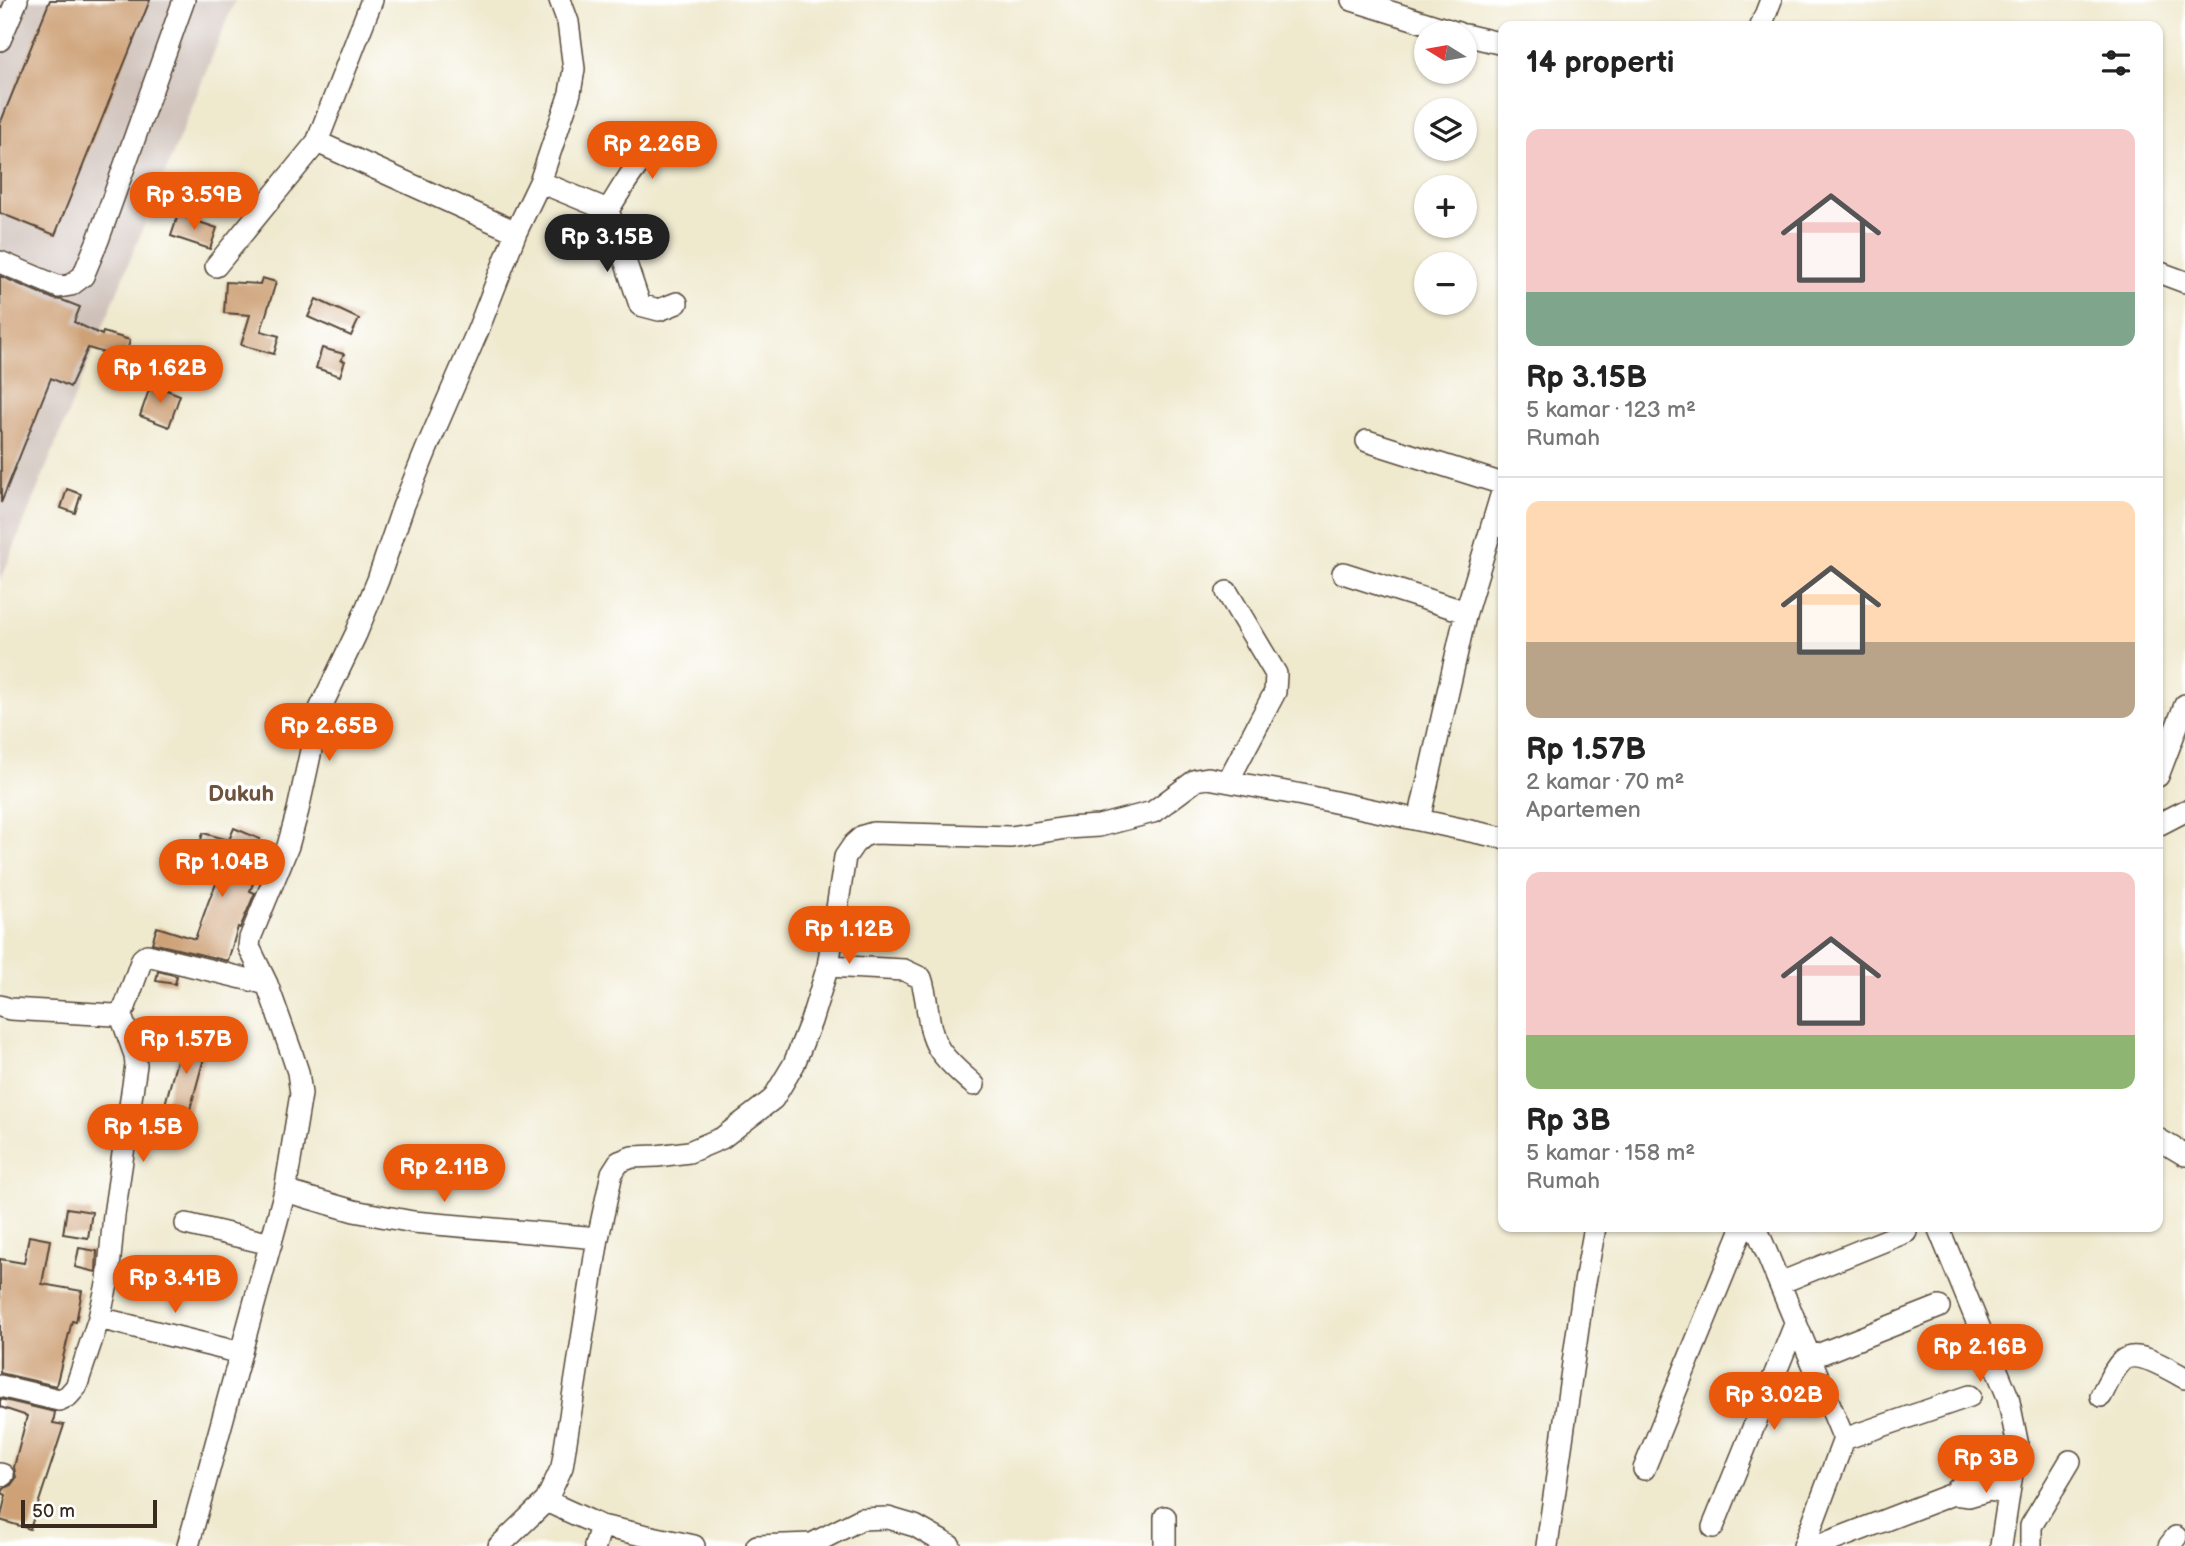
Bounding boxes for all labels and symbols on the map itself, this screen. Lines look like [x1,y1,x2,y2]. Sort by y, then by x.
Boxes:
north arrow [1414,21,1477,84]
pin: Rp 2.26B [580,122,724,181]
pin: Rp 3.59B [122,173,266,232]
pin: Rp 3.15B [535,215,679,274]
pin: Rp 1.62B [88,346,232,405]
pin: Rp 2.65B [257,704,401,763]
district label: Dukuh [208,780,274,808]
pin: Rp 1.04B [150,839,294,899]
pin: Rp 1.12B [777,906,921,966]
pin: Rp 1.57B [114,1016,258,1076]
pin: Rp 1.5B [78,1104,208,1164]
pin: Rp 2.11B [372,1144,516,1204]
pin: Rp 3.41B [103,1256,247,1315]
pin: Rp 2.16B [1908,1324,2052,1384]
pin: Rp 3.02B [1702,1372,1846,1432]
pin: Rp 3B [1937,1436,2035,1495]
scale bar [21,1497,158,1529]

